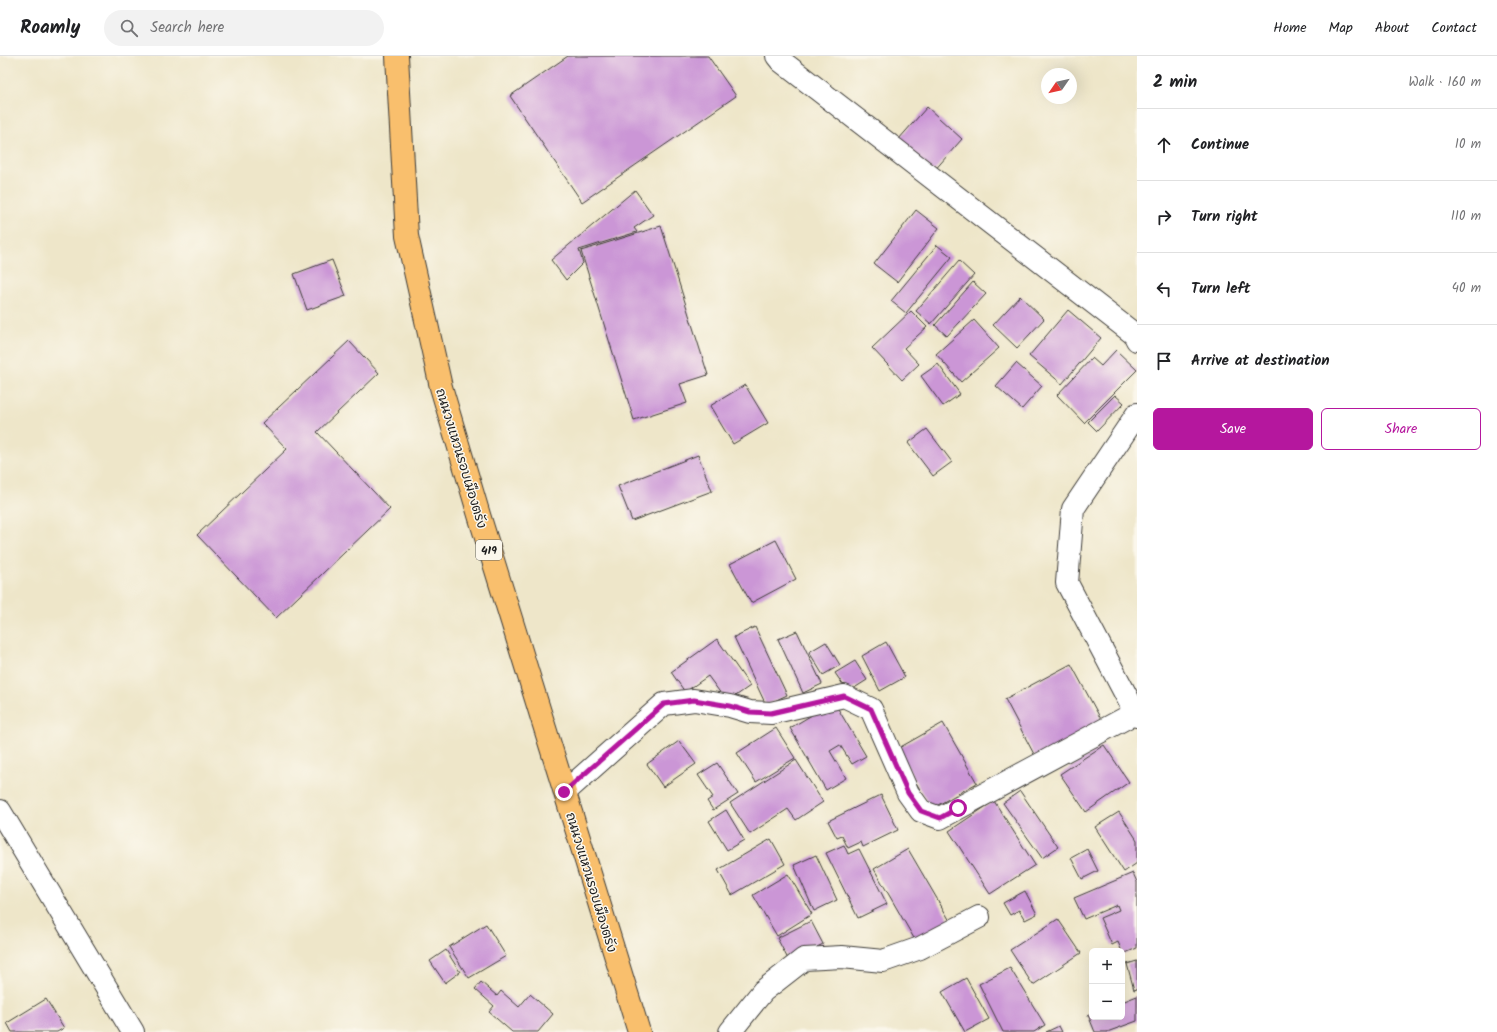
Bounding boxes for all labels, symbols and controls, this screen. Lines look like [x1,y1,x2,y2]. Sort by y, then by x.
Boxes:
search box [104,10,384,46]
text: Roamly [20,13,80,43]
text: Search here [150,16,224,40]
icon: search [118,17,140,39]
text: Home [1273,17,1307,39]
text: Map [1329,17,1353,39]
text: About [1375,17,1409,39]
text: Contact [1431,17,1477,39]
north arrow [1041,68,1077,104]
text: 2 min [1153,69,1197,96]
text: Walk · 160 m [1409,72,1481,93]
text: Continue [1191,133,1249,157]
icon: ahead [1153,134,1175,156]
text: 10 m [1455,134,1481,155]
text: Turn right [1191,205,1258,229]
icon: right [1153,206,1175,228]
text: 110 m [1451,206,1481,227]
text: Turn left [1191,277,1251,301]
icon: left [1153,278,1175,300]
text: 40 m [1452,278,1481,299]
text: Arrive at destination [1191,349,1330,373]
icon: arrive [1153,350,1175,372]
street label: ถนนวงแหวนรอบเมืองตรัง [429,386,492,531]
button: Save [1153,408,1313,450]
button: Share [1321,408,1481,450]
road number: 419 [476,540,502,560]
route end [555,783,573,801]
route start [949,799,967,817]
street label: ถนนวงแหวนรอบเมืองตรัง [559,810,622,955]
map controls [1089,948,1125,1020]
button: + [1089,948,1125,984]
button: − [1089,984,1125,1020]

